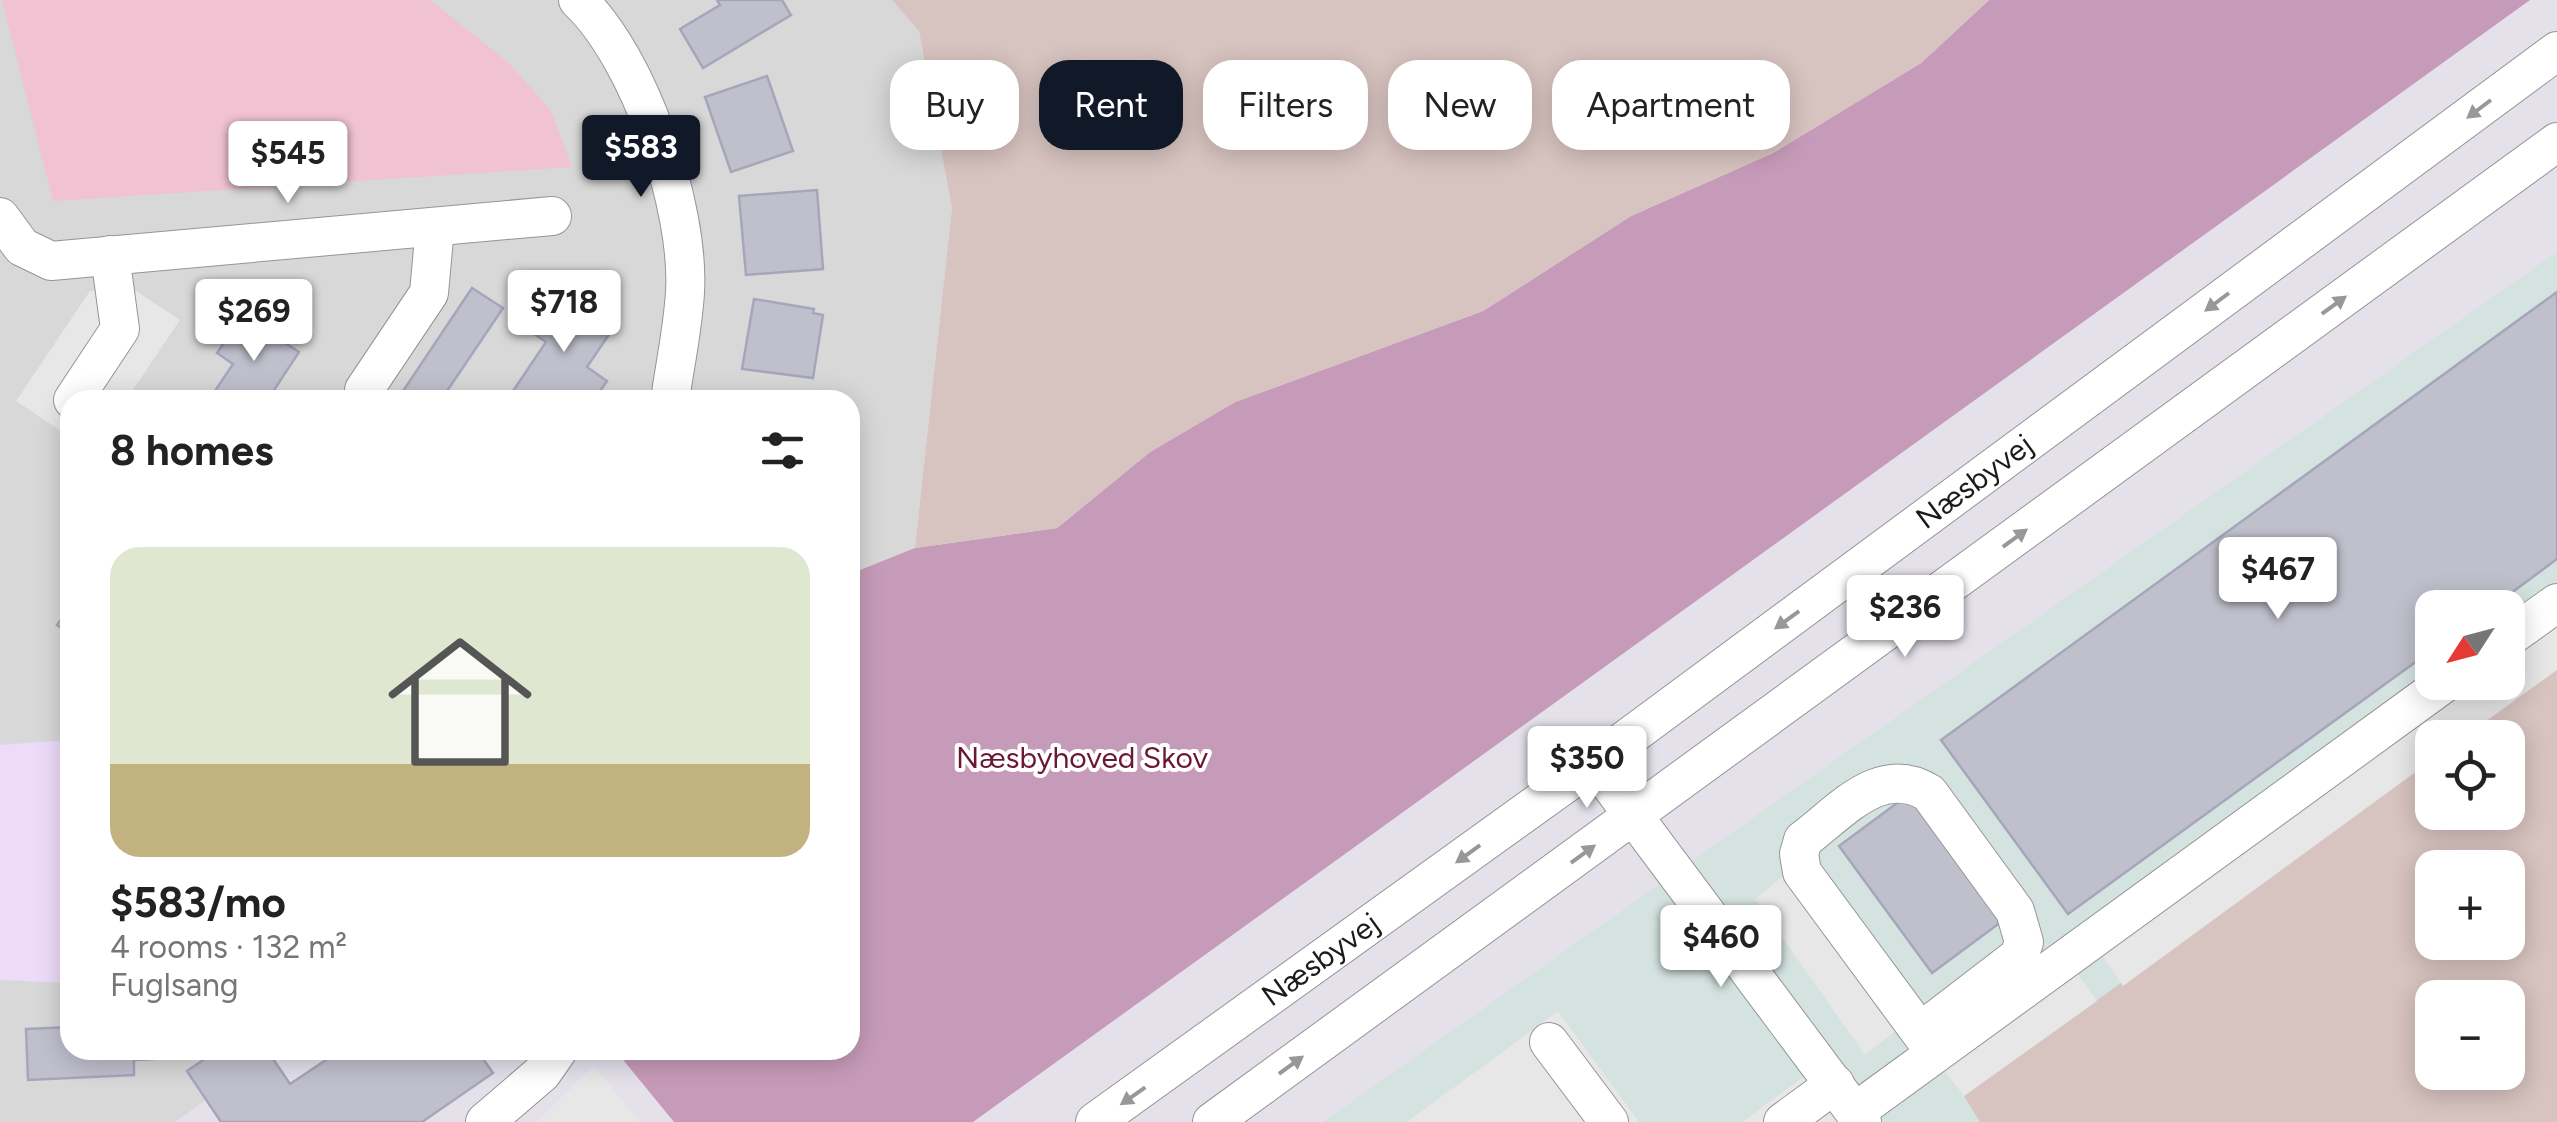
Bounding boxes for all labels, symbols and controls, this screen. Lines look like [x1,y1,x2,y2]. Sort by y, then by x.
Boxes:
chip: Buy [890,60,1019,150]
chip: Rent [1039,60,1183,150]
chip: Filters [1203,60,1368,150]
chip: New [1388,60,1532,150]
chip: Apartment [1552,60,1790,150]
one-way arrow [2466,99,2492,118]
pin: $583 [582,115,700,200]
pin: $545 [229,121,347,206]
text: $583 [604,128,678,166]
text: $545 [250,134,326,172]
pin: $718 [505,270,623,355]
pin: $269 [195,279,313,364]
text: $718 [530,283,598,321]
text: $269 [217,292,291,330]
one-way arrow [2204,292,2230,312]
one-way arrow [2321,296,2347,315]
icon: filters [755,423,810,478]
text: 8 homes [110,425,274,476]
street label: Næsbyvej [1908,426,2040,537]
one-way arrow [2002,529,2028,549]
pin: $467 [2219,537,2337,622]
text: $467 [2241,550,2315,588]
pin: $236 [1846,575,1964,660]
text: $236 [1869,588,1941,626]
north arrow [2415,590,2525,700]
map controls [2415,590,2525,1090]
one-way arrow [1774,610,1800,630]
icon: home [370,612,550,792]
button: locate [2415,720,2525,830]
pin: $350 [1528,726,1646,811]
park label: Næsbyhoved Skov [956,739,1208,776]
text: $350 [1550,739,1624,777]
one-way arrow [1455,843,1482,863]
one-way arrow [1570,845,1596,864]
button: + [2415,850,2525,960]
text: $583/mo [110,877,286,928]
street label: Næsbyvej [1254,904,1386,1014]
pin: $460 [1662,905,1780,990]
text: $460 [1682,918,1760,956]
text: 4 rooms · 132 m² [110,928,347,966]
text: Fuglsang [110,966,239,1004]
button: − [2415,980,2525,1090]
one-way arrow [1278,1056,1305,1075]
one-way arrow [1119,1085,1146,1105]

